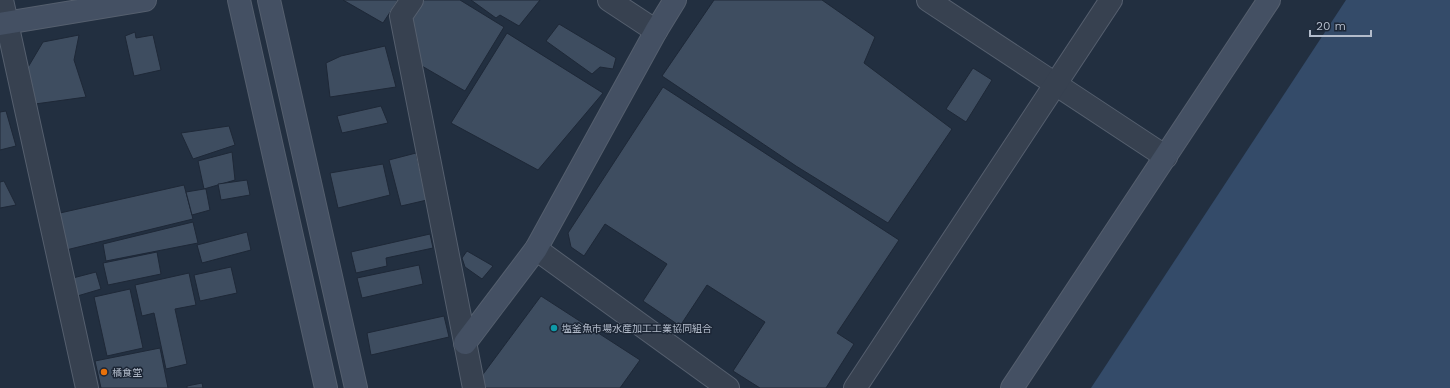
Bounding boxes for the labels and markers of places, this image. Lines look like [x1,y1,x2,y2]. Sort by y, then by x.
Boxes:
marker: 塩釜魚市場水産加工工業協同組合 [549,323,559,333]
place label: 塩釜魚市場水産加工工業協同組合 [562,323,712,334]
marker: 橘食堂 [99,367,109,377]
place label: 橘食堂 [112,367,142,378]

